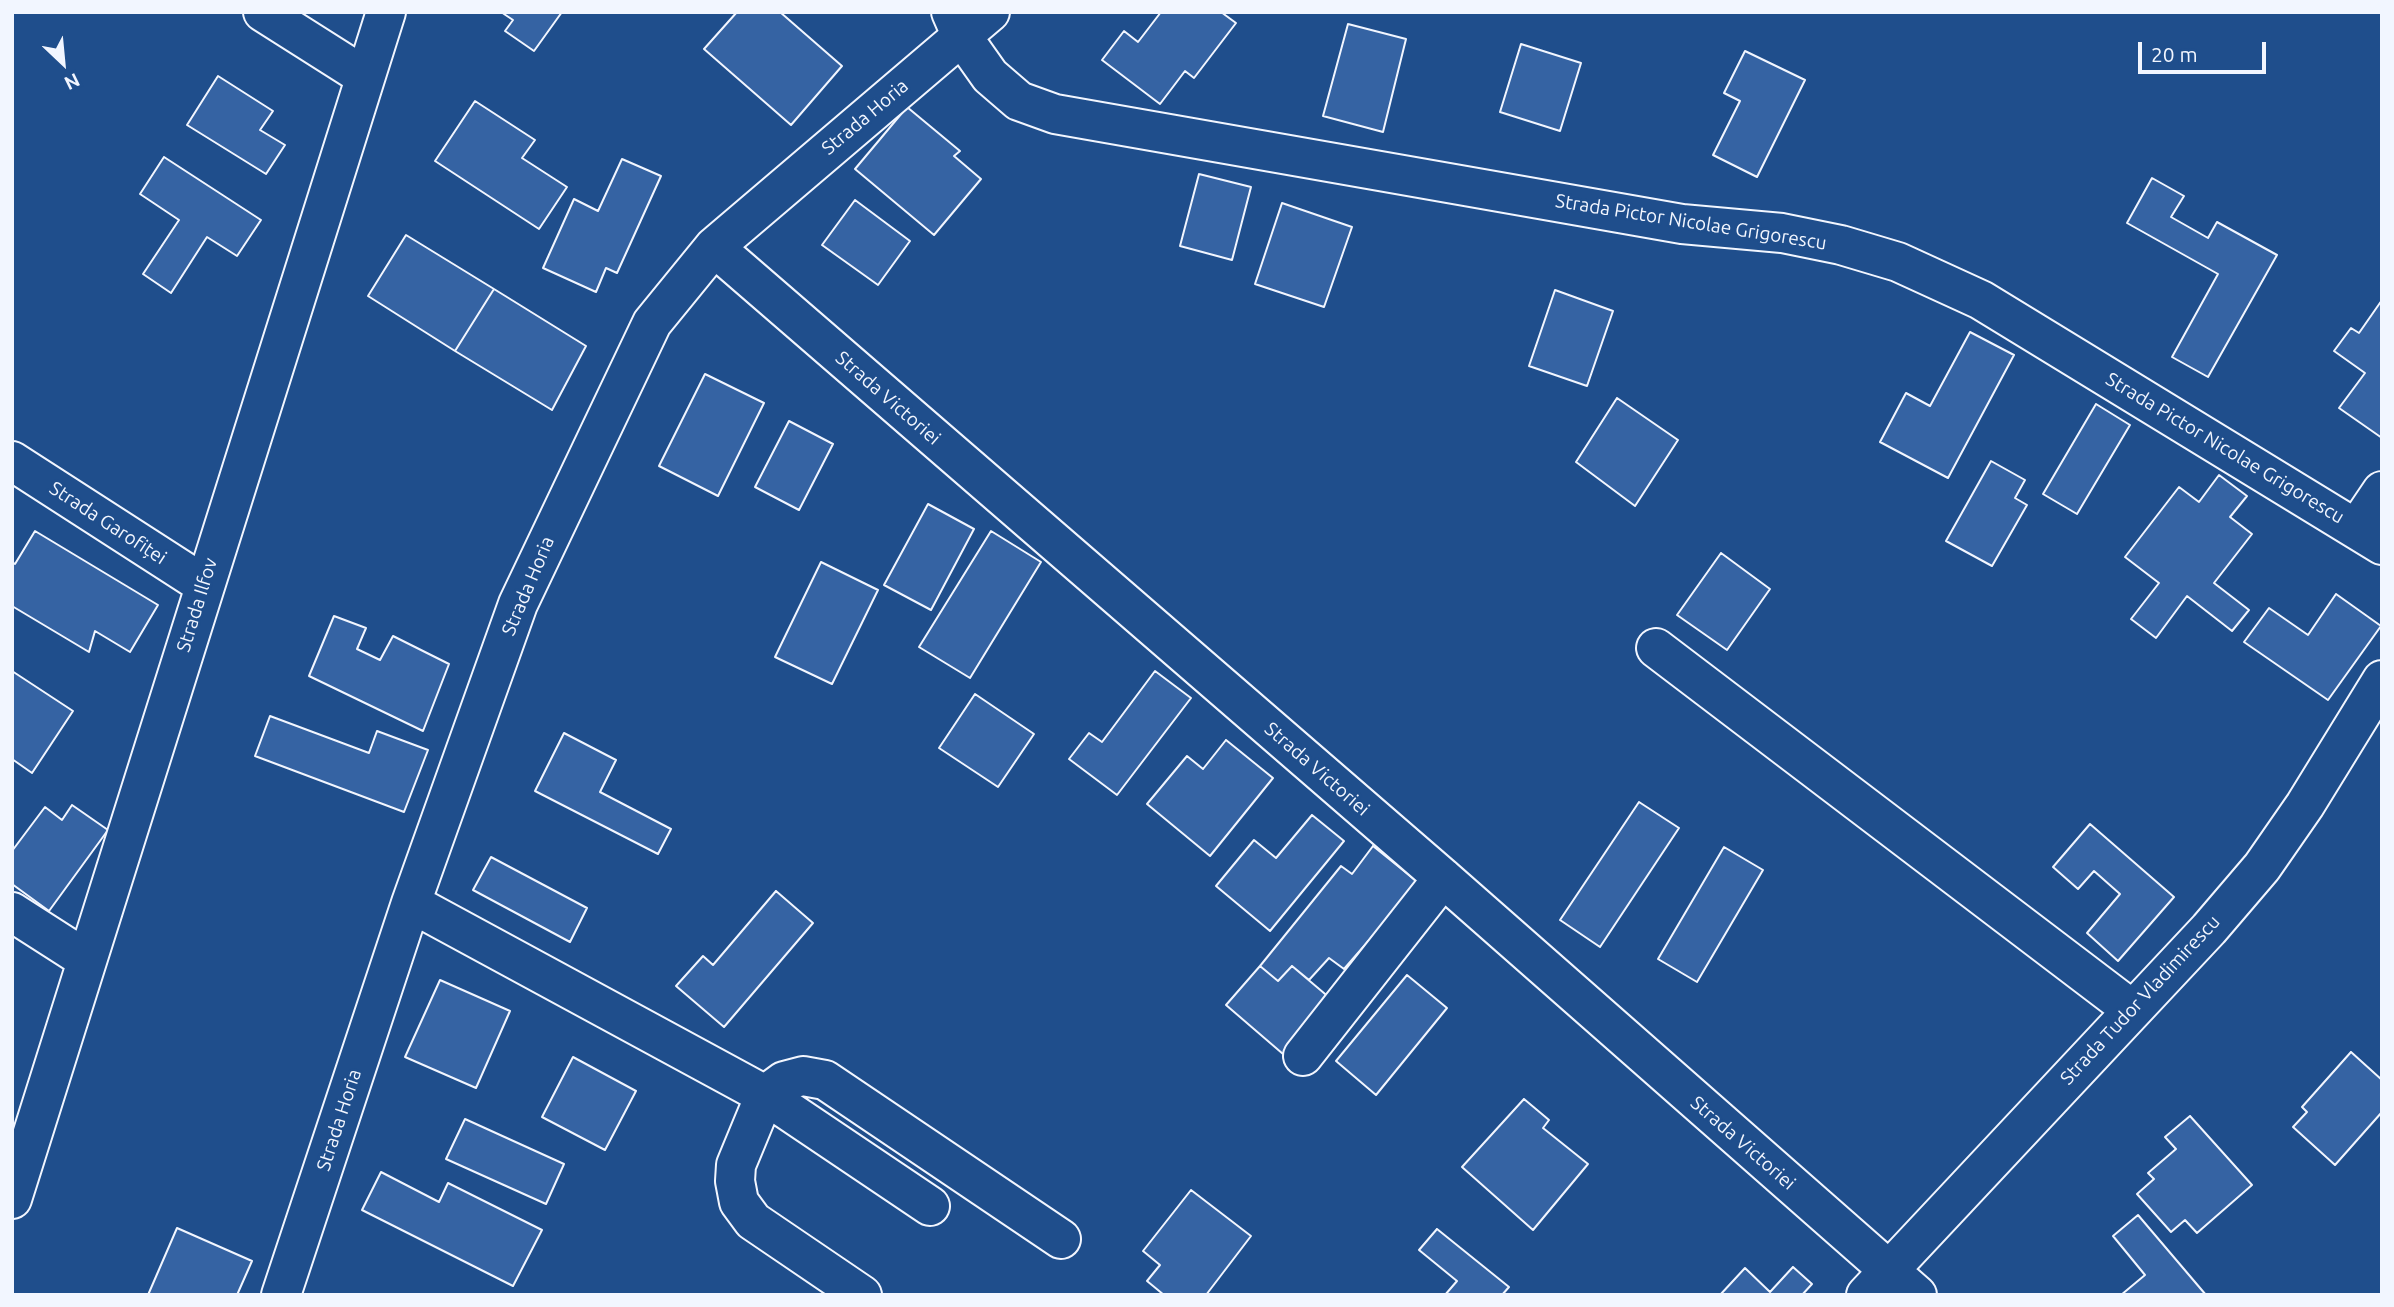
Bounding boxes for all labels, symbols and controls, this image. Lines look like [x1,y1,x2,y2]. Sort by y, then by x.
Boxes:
north arrow [28,28,98,98]
scale bar [2142,28,2270,72]
text: 20 m [2151,42,2198,66]
text: N [61,69,83,95]
street label: Strada Horia [817,74,913,160]
street label: Strada Pictor Nicolae Grigorescu [1554,189,1828,255]
street label: Strada Victoriei [831,346,945,450]
street label: Strada Pictor Nicolae Grigorescu [2102,368,2348,528]
street label: Strada Garofiței [45,477,171,569]
street label: Strada Horia [497,533,559,639]
street label: Strada Ilfov [172,555,222,655]
street label: Strada Victoriei [1260,717,1374,821]
street label: Strada Tudor Vladimirescu [2055,911,2225,1089]
street label: Strada Horia [312,1066,366,1174]
street label: Strada Victoriei [1686,1091,1800,1195]

